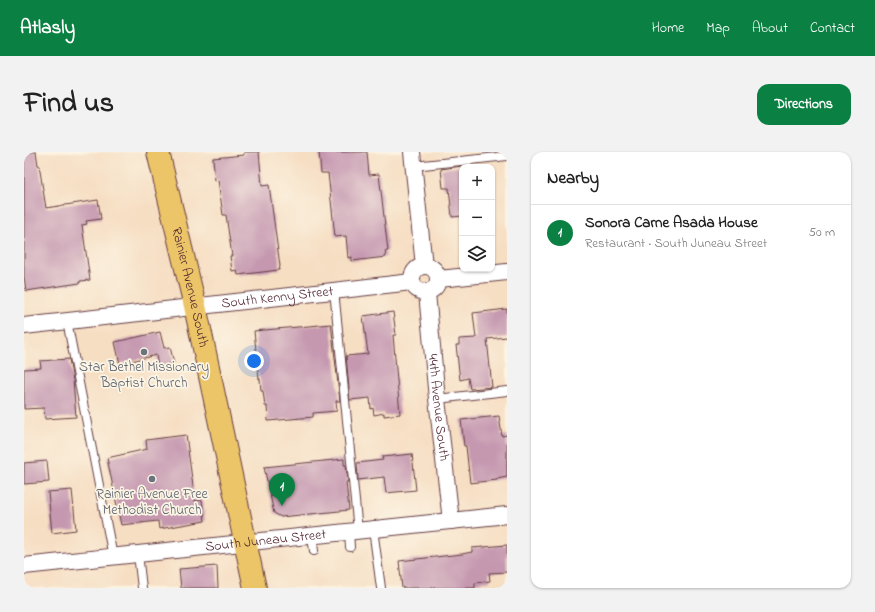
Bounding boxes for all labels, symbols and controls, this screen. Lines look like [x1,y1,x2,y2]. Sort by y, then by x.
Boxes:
text: Atlasly [20,15,75,42]
text: Home [652,18,684,39]
text: Map [706,18,730,39]
text: About [752,18,788,39]
text: Contact [810,18,855,39]
text: Find us [24,84,114,125]
button: Directions [757,84,851,125]
map controls [459,164,495,272]
button: + [459,164,495,200]
text: Nearby [547,166,599,191]
button: − [459,200,495,236]
text: Sonora Carne Asada House [585,212,758,234]
text: 1 [558,223,562,242]
text: 50 m [809,223,835,242]
street label: Rainier Avenue South [166,225,214,349]
text: Restaurant · South Juneau Street [585,234,767,253]
button: layers [459,236,495,272]
street label: South Kenny Street [220,280,335,314]
marker: Star Bethel Missionary Baptist Church [139,347,149,357]
your location [244,351,264,371]
street label: 44th Avenue South [422,353,455,462]
place label: Star Bethel Missionary Baptist Church [79,357,209,394]
pin: 1 [269,473,295,506]
marker: Rainier Avenue Free Methodist Church [147,474,157,484]
place label: Rainier Avenue Free Methodist Church [96,484,208,521]
street label: South Juneau Street [204,524,327,557]

